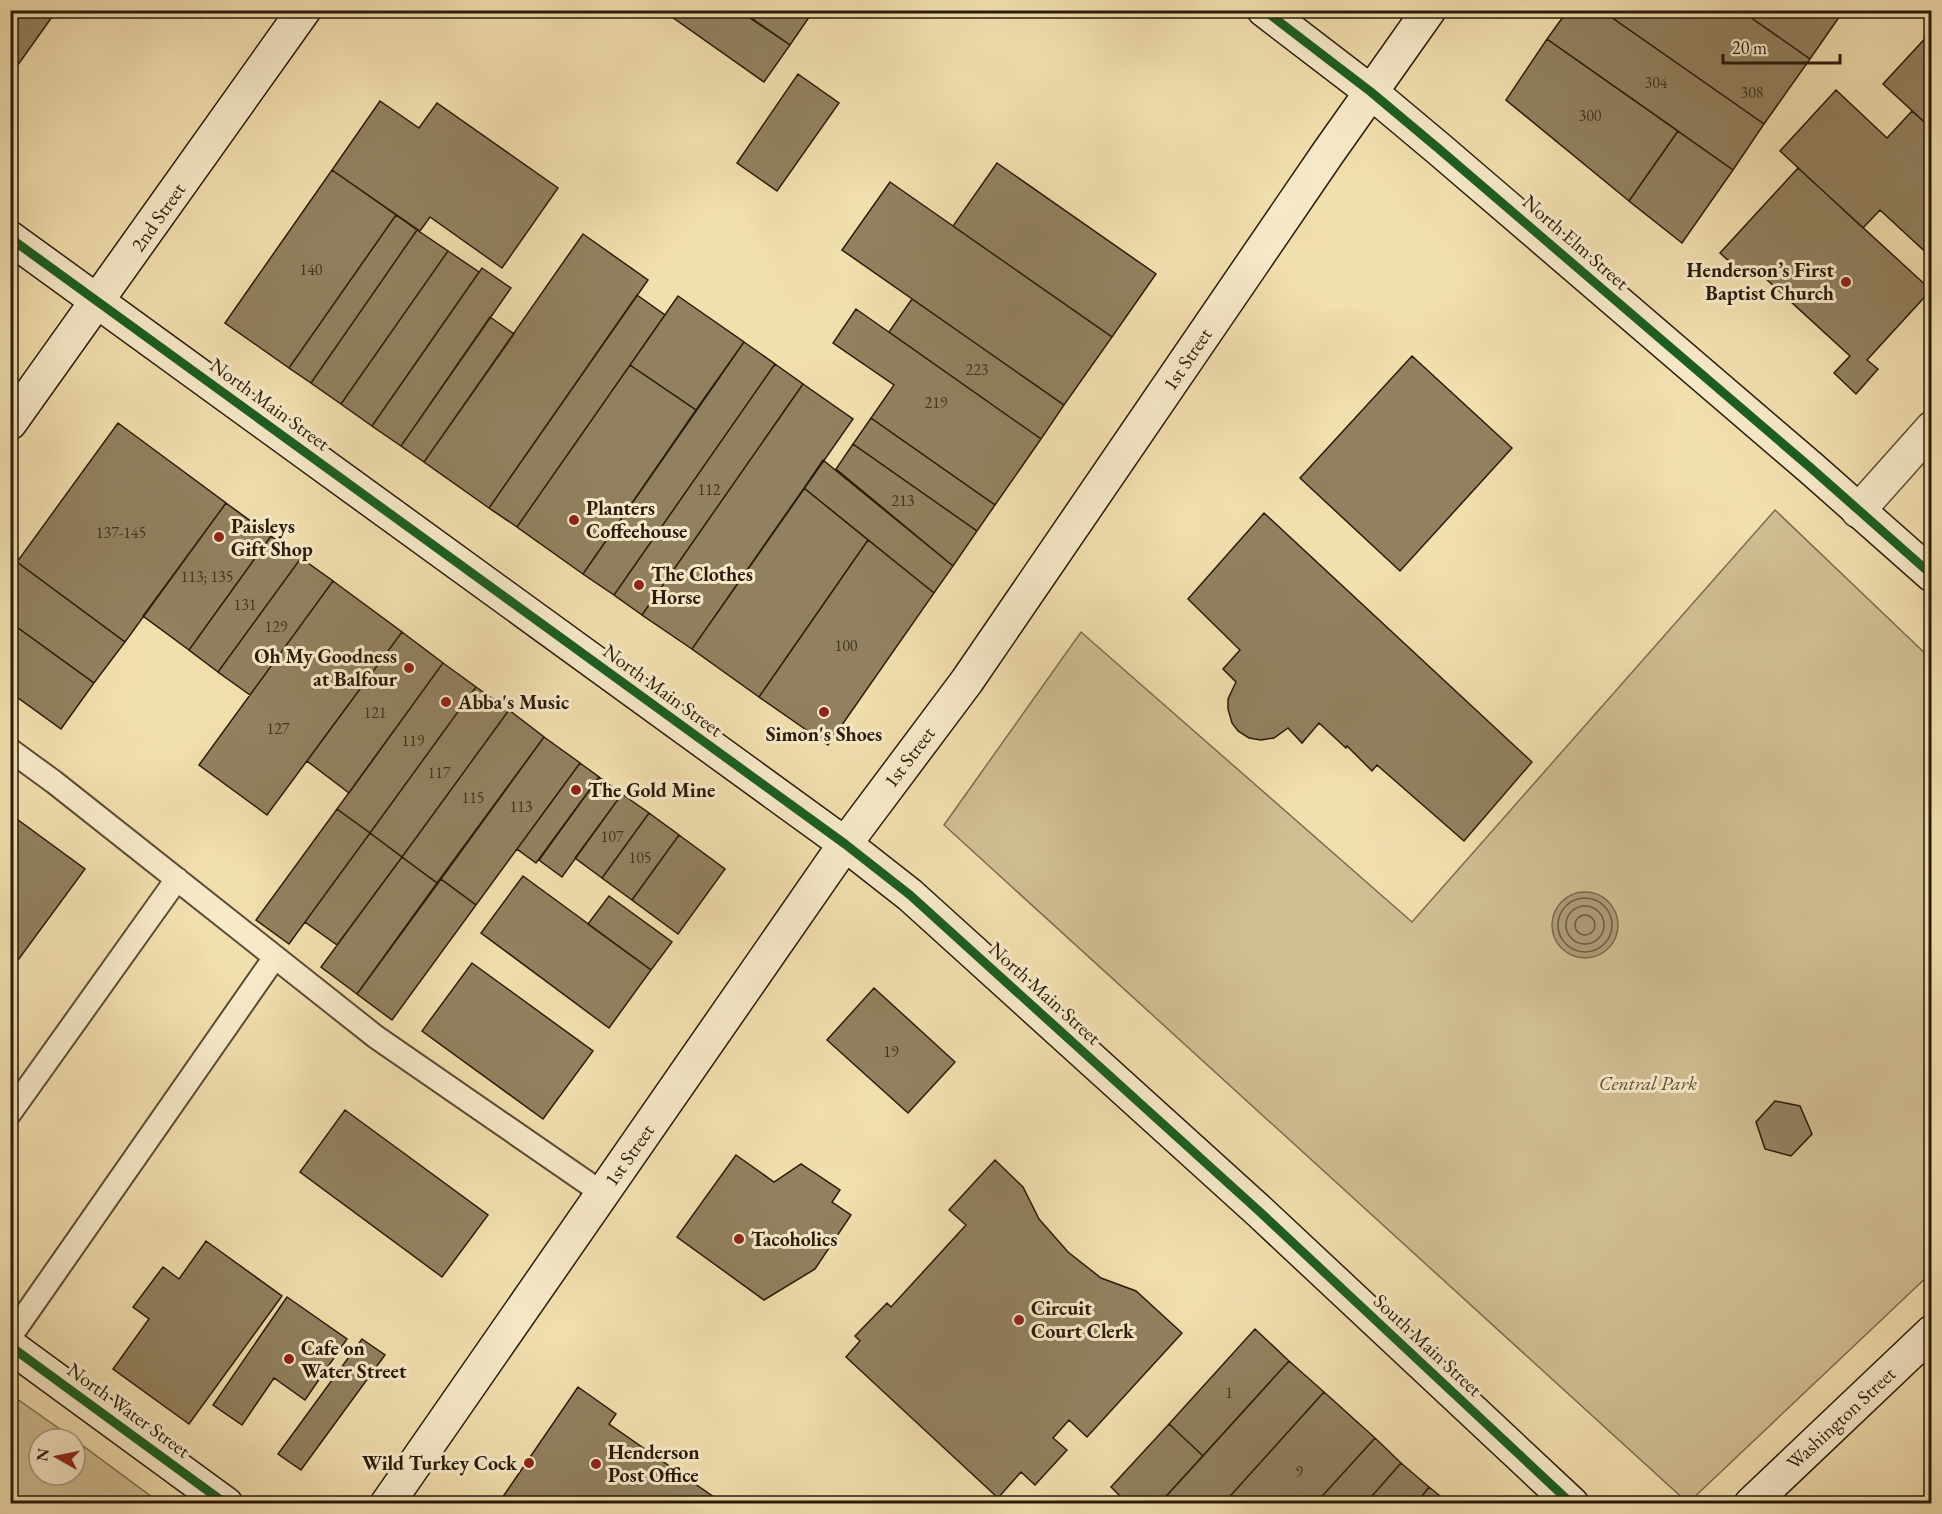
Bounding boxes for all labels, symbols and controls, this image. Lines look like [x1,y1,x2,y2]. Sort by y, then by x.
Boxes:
scale bar [1723,27,1840,65]
text: 20 m [1732,36,1767,59]
house number: 304 [1644,72,1668,93]
house number: 308 [1740,82,1764,103]
house number: 300 [1578,105,1602,126]
street label: 2nd Street [125,177,191,256]
street label: North Elm Street [1517,189,1635,296]
place label: Henderson’s First Baptist Church [1687,257,1834,306]
house number: 140 [299,259,323,280]
marker: Henderson’s First Baptist Church [1839,275,1853,289]
street label: 1st Street [1157,322,1218,395]
street label: North Main Street [205,352,336,457]
house number: 223 [965,359,989,380]
house number: 219 [924,392,948,413]
house number: 112 [697,479,721,500]
house number: 213 [891,490,915,511]
place label: Planters Coffeehouse [586,495,687,544]
place label: Paisleys Gift Shop [231,513,313,562]
marker: Planters Coffeehouse [567,513,581,527]
house number: 137-145 [96,522,146,543]
marker: Paisleys Gift Shop [212,530,226,544]
place label: The Clothes Horse [651,561,753,610]
house number: 113; 135 [181,566,233,587]
marker: The Clothes Horse [632,578,646,592]
house number: 131 [233,594,257,615]
house number: 129 [264,616,288,637]
house number: 100 [834,635,858,656]
street label: North Main Street [598,638,729,743]
place label: Oh My Goodness at Balfour [254,643,398,692]
marker: Oh My Goodness at Balfour [402,661,416,675]
place label: Abba's Music [457,689,569,715]
marker: Abba's Music [439,695,453,709]
house number: 121 [363,702,387,723]
marker: Simon's Shoes [817,705,831,719]
house number: 127 [266,718,290,739]
place label: Simon's Shoes [766,721,882,747]
street label: 1st Street [877,721,941,793]
house number: 119 [401,730,425,751]
house number: 117 [427,762,451,783]
place label: The Gold Mine [588,777,715,803]
marker: The Gold Mine [569,783,583,797]
house number: 115 [461,787,485,808]
house number: 113 [509,796,533,817]
house number: 107 [600,826,624,847]
house number: 105 [628,847,652,868]
street label: North Main Street [984,936,1107,1051]
house number: 19 [883,1041,899,1062]
park label: Central Park [1599,1070,1697,1096]
street label: 1st Street [598,1118,660,1191]
place label: Tacoholics [751,1226,837,1252]
marker: Tacoholics [732,1232,746,1246]
street label: South Main Street [1368,1288,1488,1403]
place label: Circuit Court Clerk [1031,1295,1135,1344]
marker: Circuit Court Clerk [1012,1313,1026,1327]
place label: Cafe on Water Street [301,1335,407,1384]
marker: Cafe on Water Street [282,1352,296,1366]
street label: North Water Street [62,1357,196,1464]
street label: Washington Street [1781,1360,1902,1475]
house number: 1 [1225,1382,1233,1403]
north arrow [27,1427,87,1487]
place label: Henderson Post Office [608,1439,700,1488]
text: N [31,1447,54,1463]
place label: Wild Turkey Cock [362,1450,518,1476]
marker: Wild Turkey Cock [522,1456,536,1470]
marker: Henderson Post Office [589,1457,603,1471]
house number: 9 [1295,1461,1303,1482]

